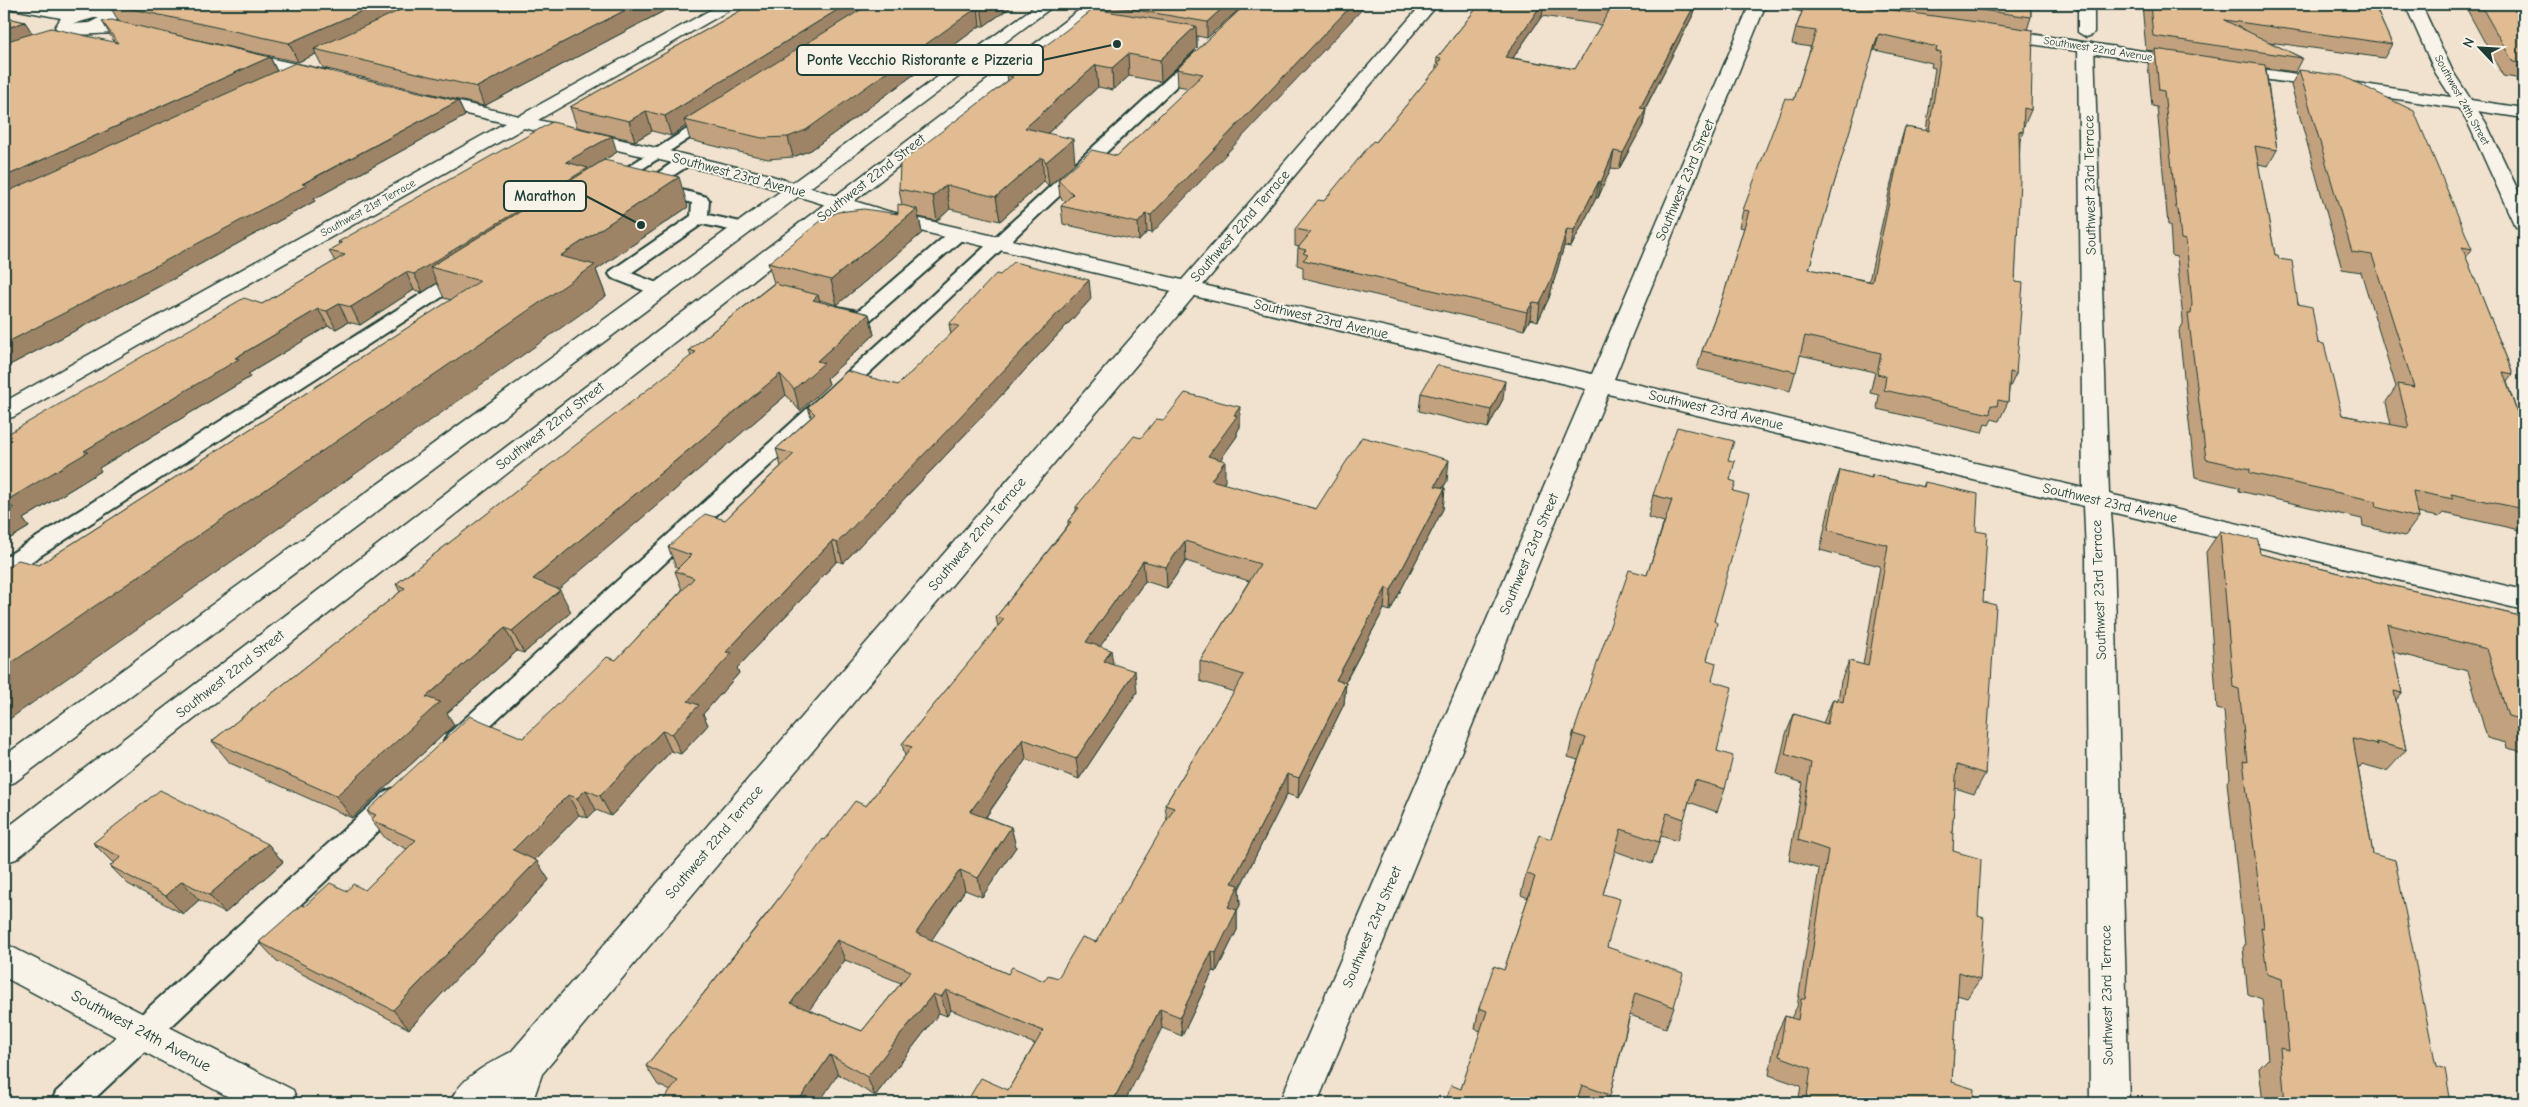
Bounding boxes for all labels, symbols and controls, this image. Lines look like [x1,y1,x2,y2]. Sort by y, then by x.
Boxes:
north arrow [2456,22,2506,72]
street label: Southwest 22nd Avenue [2042,34,2154,64]
text: N [2459,35,2478,50]
callout: Ponte Vecchio Ristorante e Pizzeria [797,45,1043,75]
text: Ponte Vecchio Ristorante e Pizzeria [807,51,1033,69]
street label: Southwest 24th Street [2432,53,2493,148]
street label: Southwest 23rd Terrace [2080,115,2100,255]
street label: Southwest 23rd Street [1652,116,1719,243]
street label: Southwest 22nd Street [813,130,929,226]
street label: Southwest 23rd Avenue [670,149,808,201]
street label: Southwest 22nd Terrace [1187,166,1293,286]
street label: Southwest 21st Terrace [318,176,418,240]
callout: Marathon [504,181,586,211]
text: Marathon [514,187,576,205]
street label: Southwest 23rd Avenue [1252,295,1390,343]
street label: Southwest 22nd Street [492,378,608,474]
street label: Southwest 23rd Avenue [1647,386,1785,434]
street label: Southwest 22nd Terrace [925,474,1029,594]
street label: Southwest 23rd Avenue [2041,479,2179,527]
street label: Southwest 23rd Street [1496,490,1563,617]
street label: Southwest 23rd Terrace [2088,520,2110,660]
street label: Southwest 22nd Street [172,626,288,722]
street label: Southwest 22nd Terrace [662,782,766,902]
street label: Southwest 23rd Street [1339,863,1406,990]
street label: Southwest 23rd Terrace [2097,925,2117,1065]
street label: Southwest 24th Avenue [68,986,214,1076]

